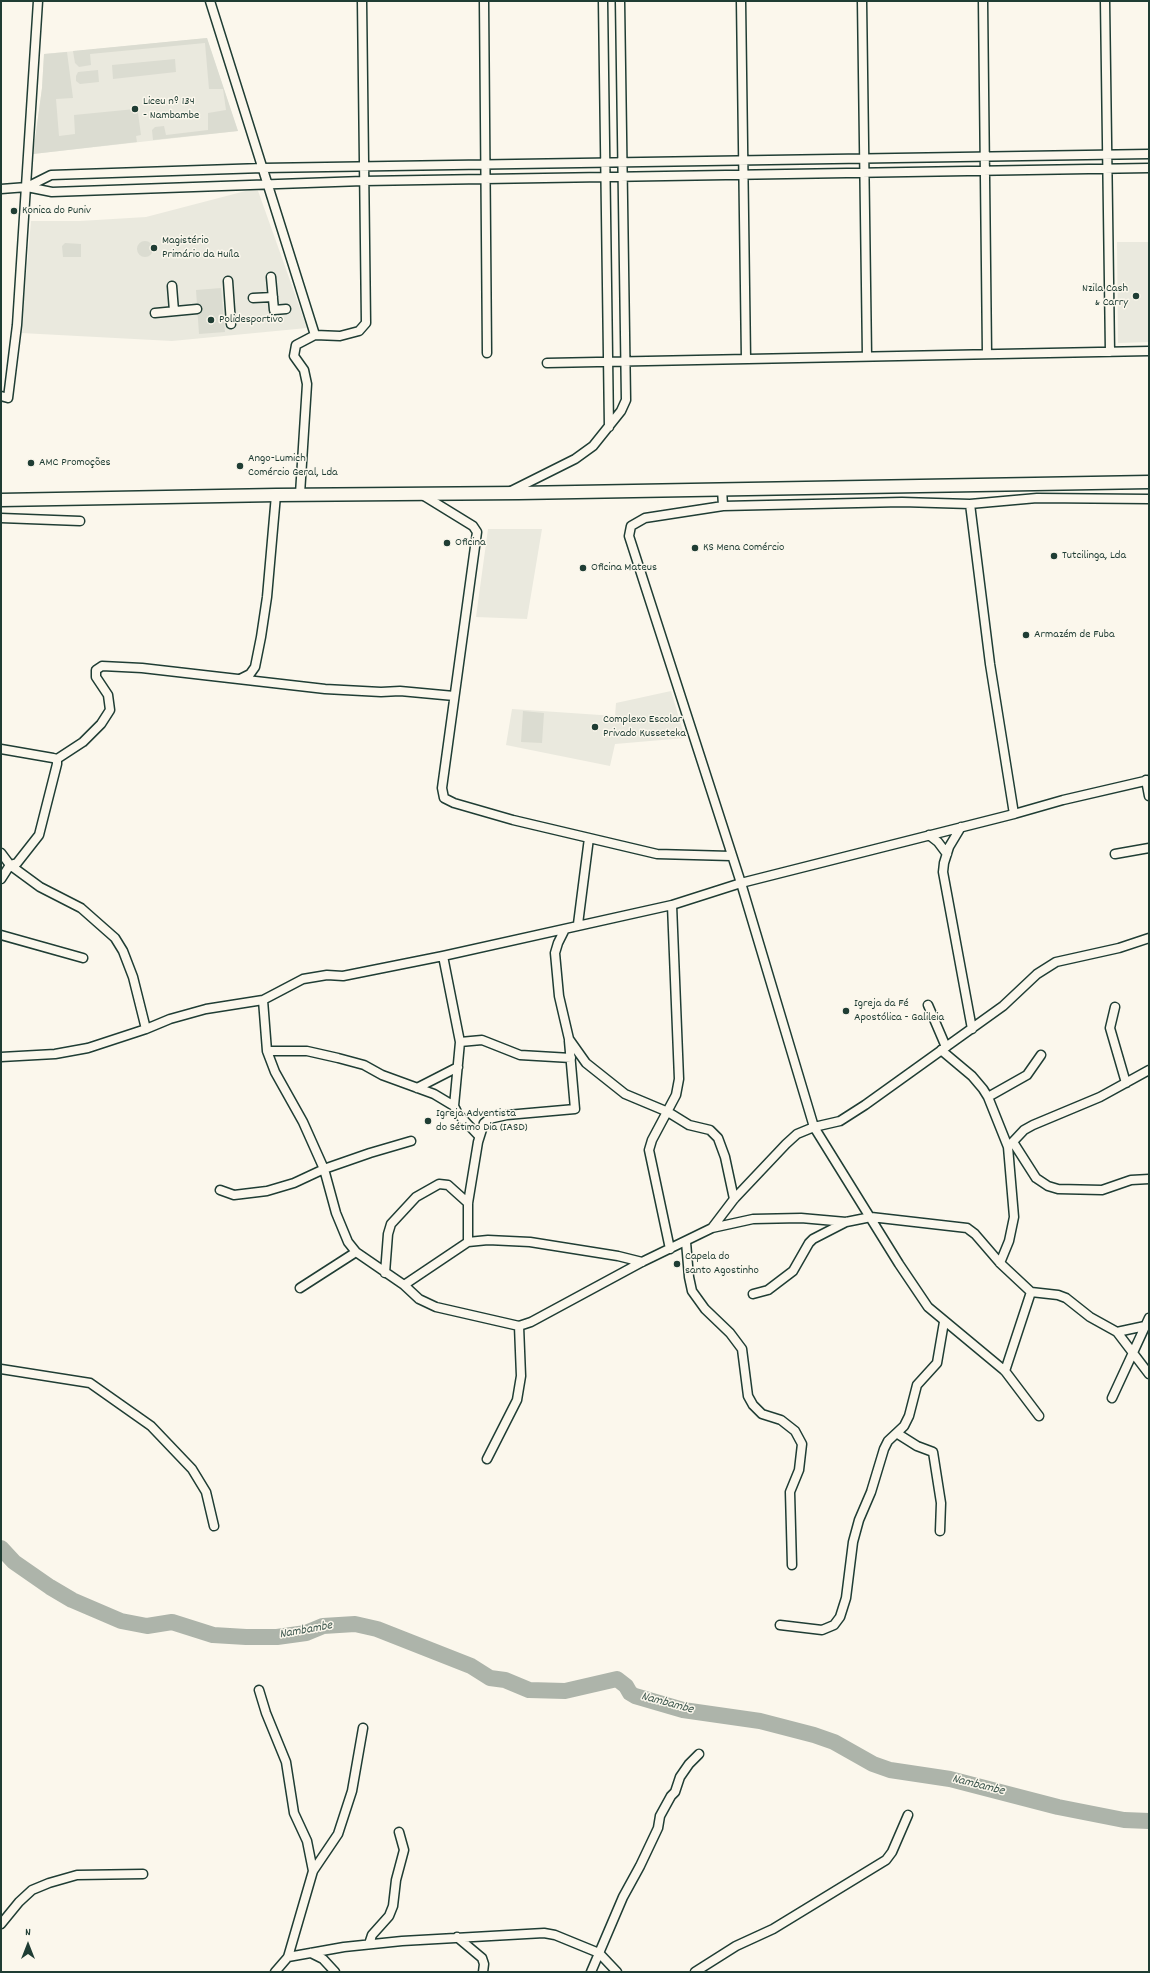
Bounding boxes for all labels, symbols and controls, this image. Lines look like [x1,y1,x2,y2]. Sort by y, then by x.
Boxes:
place label: Liceu nº 134 - Nambambe [143,95,199,123]
marker: Liceu nº 134 - Nambambe [130,104,140,114]
place label: Konica do Puniv [22,204,91,218]
marker: Konica do Puniv [9,206,19,216]
place label: Magistério Primário da Huíla [162,234,239,262]
marker: Magistério Primário da Huíla [149,243,159,253]
place label: Nzila Cash & Carry [1082,282,1128,310]
marker: Nzila Cash & Carry [1131,291,1141,301]
place label: Polidesportivo [219,313,283,327]
marker: Polidesportivo [206,315,216,325]
place label: Ango-Lumich Comércio Geral, Lda [248,452,338,480]
place label: AMC Promoções [39,456,111,470]
marker: AMC Promoções [26,458,36,468]
marker: Ango-Lumich Comércio Geral, Lda [235,461,245,471]
place label: Oficina [455,536,486,550]
marker: Oficina [442,538,452,548]
place label: KS Mena Comércio [703,541,784,555]
marker: KS Mena Comércio [690,543,700,553]
place label: Tutcilinga, Lda [1062,549,1126,563]
marker: Tutcilinga, Lda [1049,551,1059,561]
place label: Oficina Mateus [591,561,657,575]
marker: Oficina Mateus [578,563,588,573]
place label: Armazém de Fuba [1034,628,1115,642]
marker: Armazém de Fuba [1021,630,1031,640]
place label: Complexo Escolar Privado Kusseteka [603,713,686,741]
marker: Complexo Escolar Privado Kusseteka [590,722,600,732]
place label: Igreja da Fé Apostólica - Galileia [854,997,944,1025]
marker: Igreja da Fé Apostólica - Galileia [841,1006,851,1016]
place label: Igreja Adventista do Sétimo Dia (IASD) [436,1107,528,1135]
marker: Igreja Adventista do Sétimo Dia (IASD) [423,1116,433,1126]
place label: Capela do santo Agostinho [685,1250,759,1278]
marker: Capela do santo Agostinho [672,1259,682,1269]
water label: Nambambe [278,1619,334,1643]
water label: Nambambe [639,1690,695,1718]
water label: Nambambe [950,1772,1006,1800]
north arrow [8,1925,48,1965]
text: N [25,1925,31,1941]

